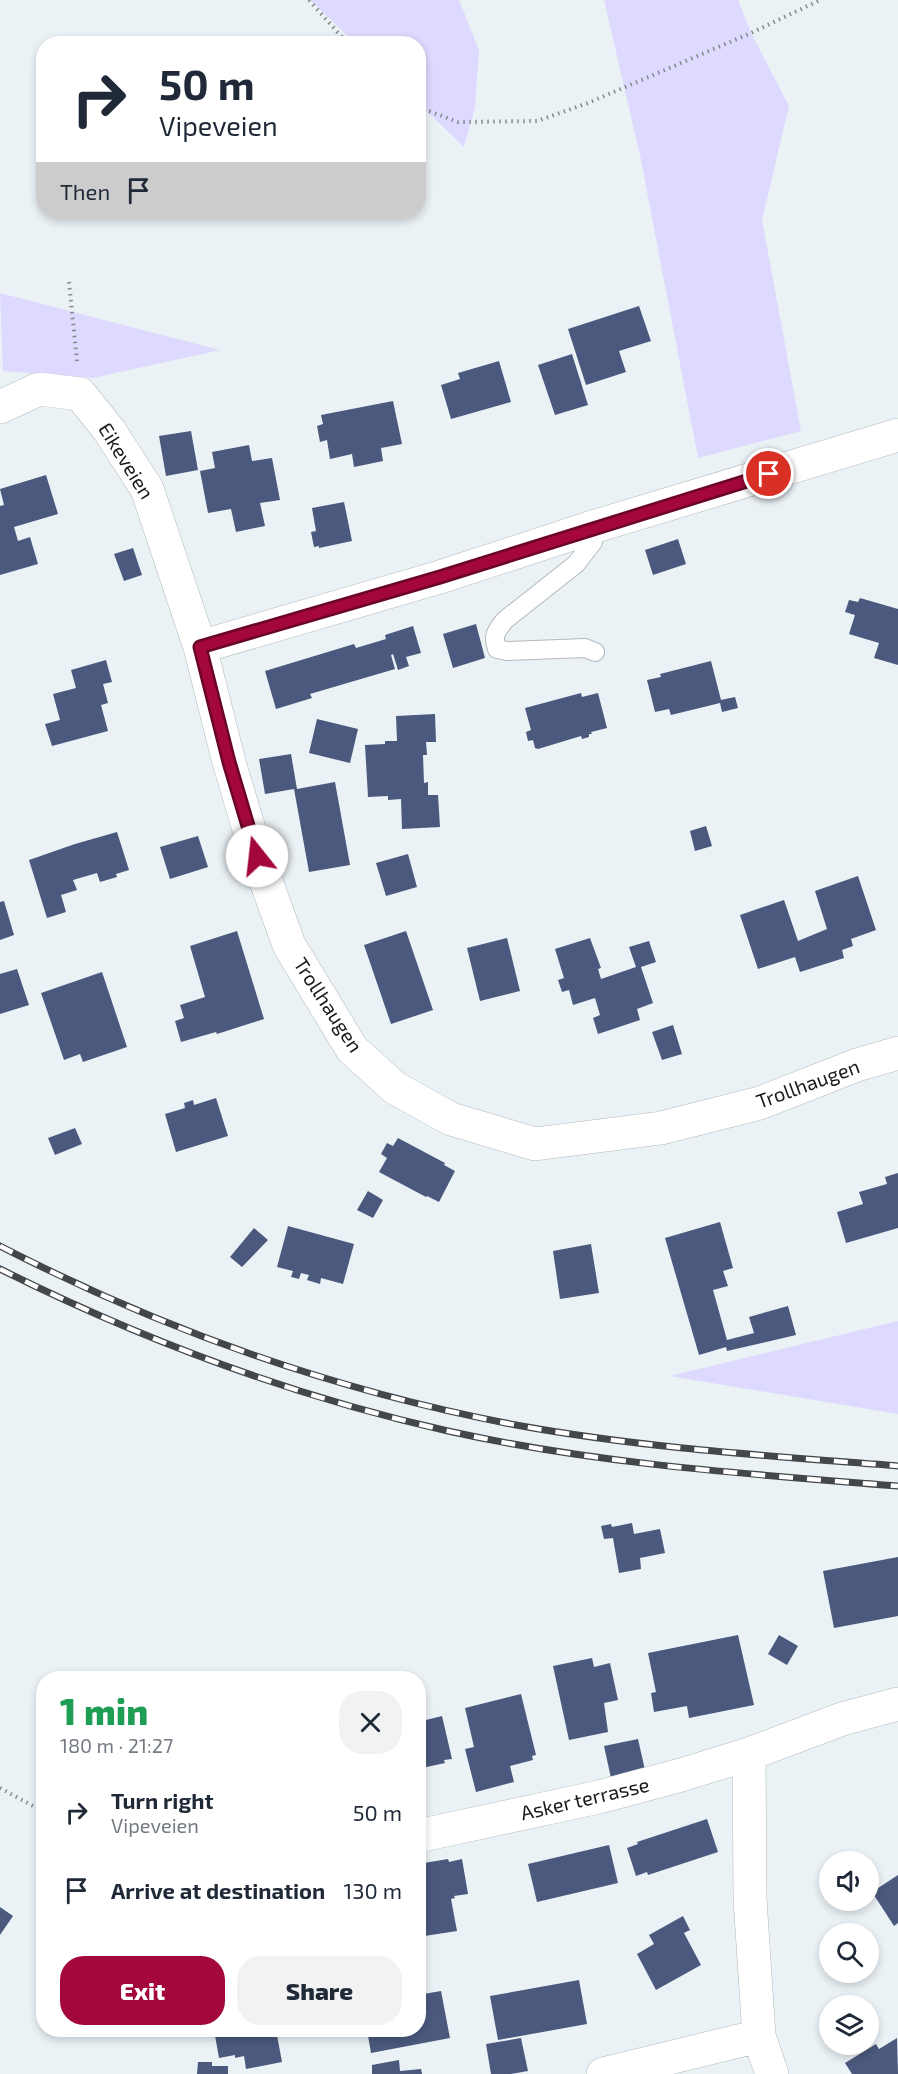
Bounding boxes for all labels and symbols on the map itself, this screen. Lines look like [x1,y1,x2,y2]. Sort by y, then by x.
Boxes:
street label: Eikeveien [94,418,160,503]
pin [743,448,794,499]
position arrow [225,824,289,888]
street label: Trollhaugen [289,953,368,1056]
street label: Trollhaugen [753,1053,863,1113]
street label: Asker terrasse [518,1772,651,1824]

